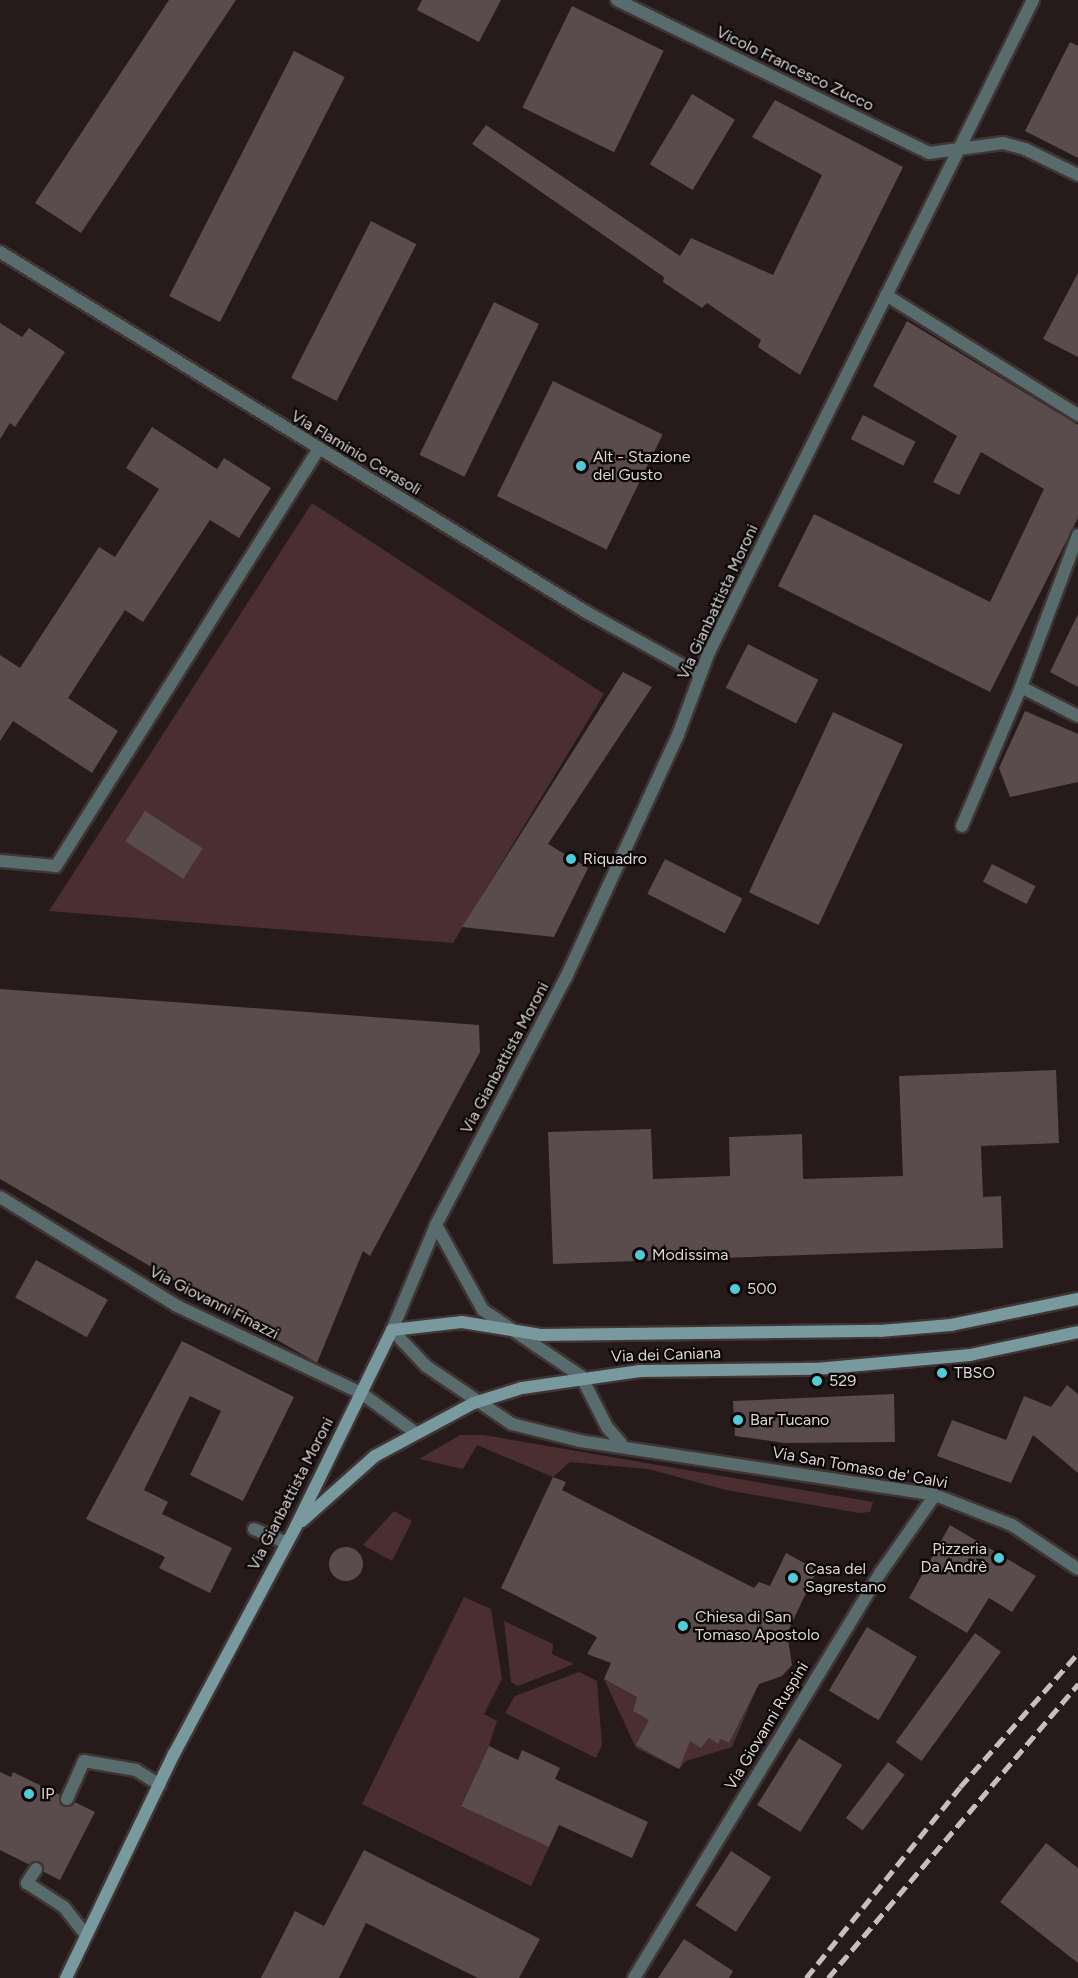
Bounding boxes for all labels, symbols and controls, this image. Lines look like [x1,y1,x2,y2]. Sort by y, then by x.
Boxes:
street label: Vicolo Francesco Zucco [713,22,877,116]
street label: Via Flaminio Cerasoli [288,407,424,499]
place label: Alt - Stazione del Gusto [593,447,690,485]
marker: Alt - Stazione del Gusto [574,459,588,473]
street label: Via Gianbattista Moroni [674,521,762,683]
place label: Riquadro [583,849,647,869]
marker: Riquadro [564,852,578,866]
street label: Via Gianbattista Moroni [457,979,553,1137]
place label: Modissima [652,1245,728,1265]
marker: Modissima [633,1248,647,1262]
street label: Via Giovanni Finazzi [146,1262,282,1344]
place label: 500 [747,1279,777,1299]
marker: 500 [728,1282,742,1296]
street label: Via dei Caniana [611,1343,721,1367]
place label: TBSO [954,1363,995,1383]
marker: TBSO [935,1366,949,1380]
place label: 529 [829,1371,856,1391]
marker: 529 [810,1374,824,1388]
place label: Bar Tucano [750,1410,829,1430]
marker: Bar Tucano [731,1413,745,1427]
street label: Via Gianbattista Moroni [244,1414,338,1574]
street label: Via San Tomaso de' Calvi [771,1443,949,1493]
place label: Pizzeria Da Andrè [921,1539,987,1577]
marker: Pizzeria Da Andrè [992,1551,1006,1565]
place label: Casa del Sagrestano [805,1559,886,1597]
marker: Casa del Sagrestano [786,1571,800,1585]
place label: Chiesa di San Tomaso Apostolo [695,1607,820,1645]
marker: Chiesa di San Tomaso Apostolo [676,1619,690,1633]
street label: Via Giovanni Ruspini [721,1659,813,1793]
place label: IP [41,1784,55,1804]
marker: IP [22,1787,36,1801]

